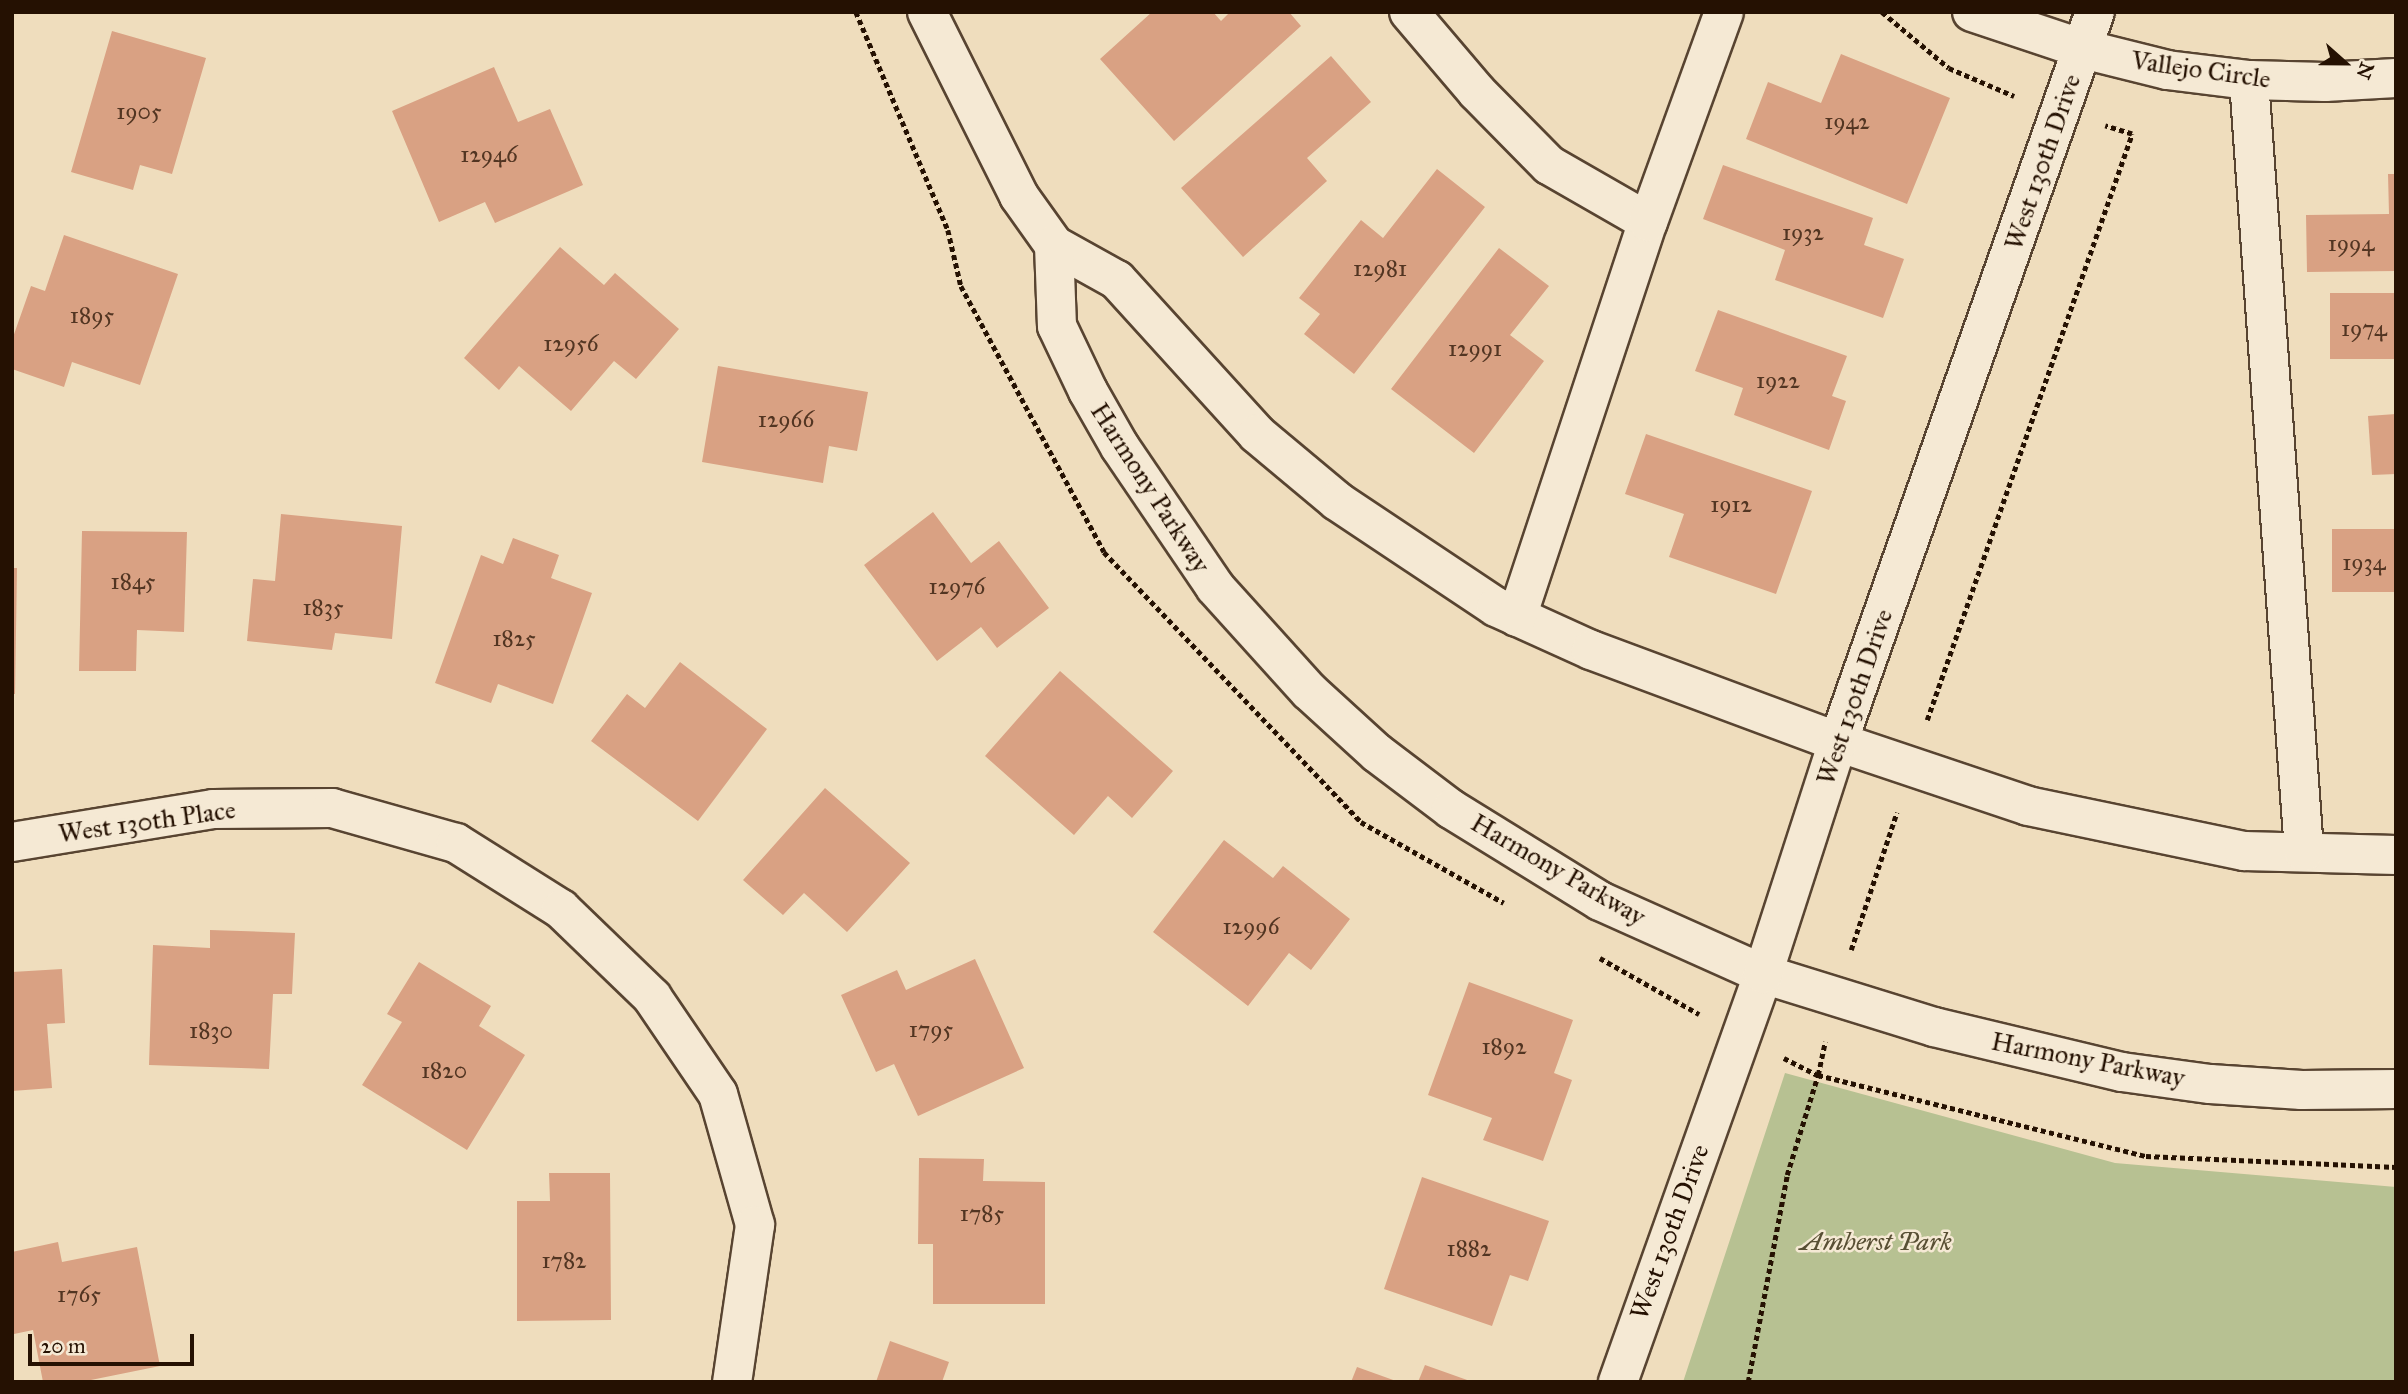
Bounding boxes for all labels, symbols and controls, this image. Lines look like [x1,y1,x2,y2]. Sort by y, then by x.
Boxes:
north arrow [2310,28,2380,98]
street label: Vallejo Circle [2129,45,2273,95]
text: N [2351,59,2379,82]
street label: West 130th Drive [1998,70,2088,254]
house number: 1905 [116,97,162,125]
house number: 1942 [1824,107,1870,135]
house number: 12946 [460,140,518,168]
house number: 1932 [1782,218,1824,246]
house number: 1994 [2328,229,2374,257]
house number: 12981 [1353,254,1407,282]
house number: 1895 [70,301,114,329]
house number: 1974 [2341,314,2387,342]
house number: 12956 [543,329,599,357]
house number: 12991 [1448,334,1502,362]
house number: 1922 [1756,366,1800,394]
street label: Harmony Parkway [1083,397,1217,579]
house number: 12966 [758,405,814,433]
house number: 1912 [1710,490,1752,518]
house number: 1934 [2342,548,2386,576]
house number: 1845 [111,567,155,595]
house number: 12976 [929,572,985,600]
house number: 1835 [302,593,344,621]
street label: West 130th Drive [1810,605,1900,789]
house number: 1825 [492,624,536,652]
street label: West 130th Place [56,794,238,850]
street label: Harmony Parkway [1465,807,1651,933]
house number: 12996 [1223,912,1279,940]
house number: 1795 [909,1015,953,1043]
house number: 1830 [189,1016,233,1044]
street label: Harmony Parkway [1989,1026,2187,1094]
house number: 1892 [1481,1032,1527,1060]
house number: 1820 [421,1056,467,1084]
street label: West 130th Drive [1624,1140,1716,1324]
house number: 1785 [960,1199,1004,1227]
park label: Amherst Park [1800,1226,1952,1258]
house number: 1882 [1447,1234,1491,1262]
house number: 1782 [542,1246,586,1274]
house number: 1765 [57,1280,101,1308]
scale bar [32,1320,198,1364]
text: 20 m [41,1333,86,1359]

